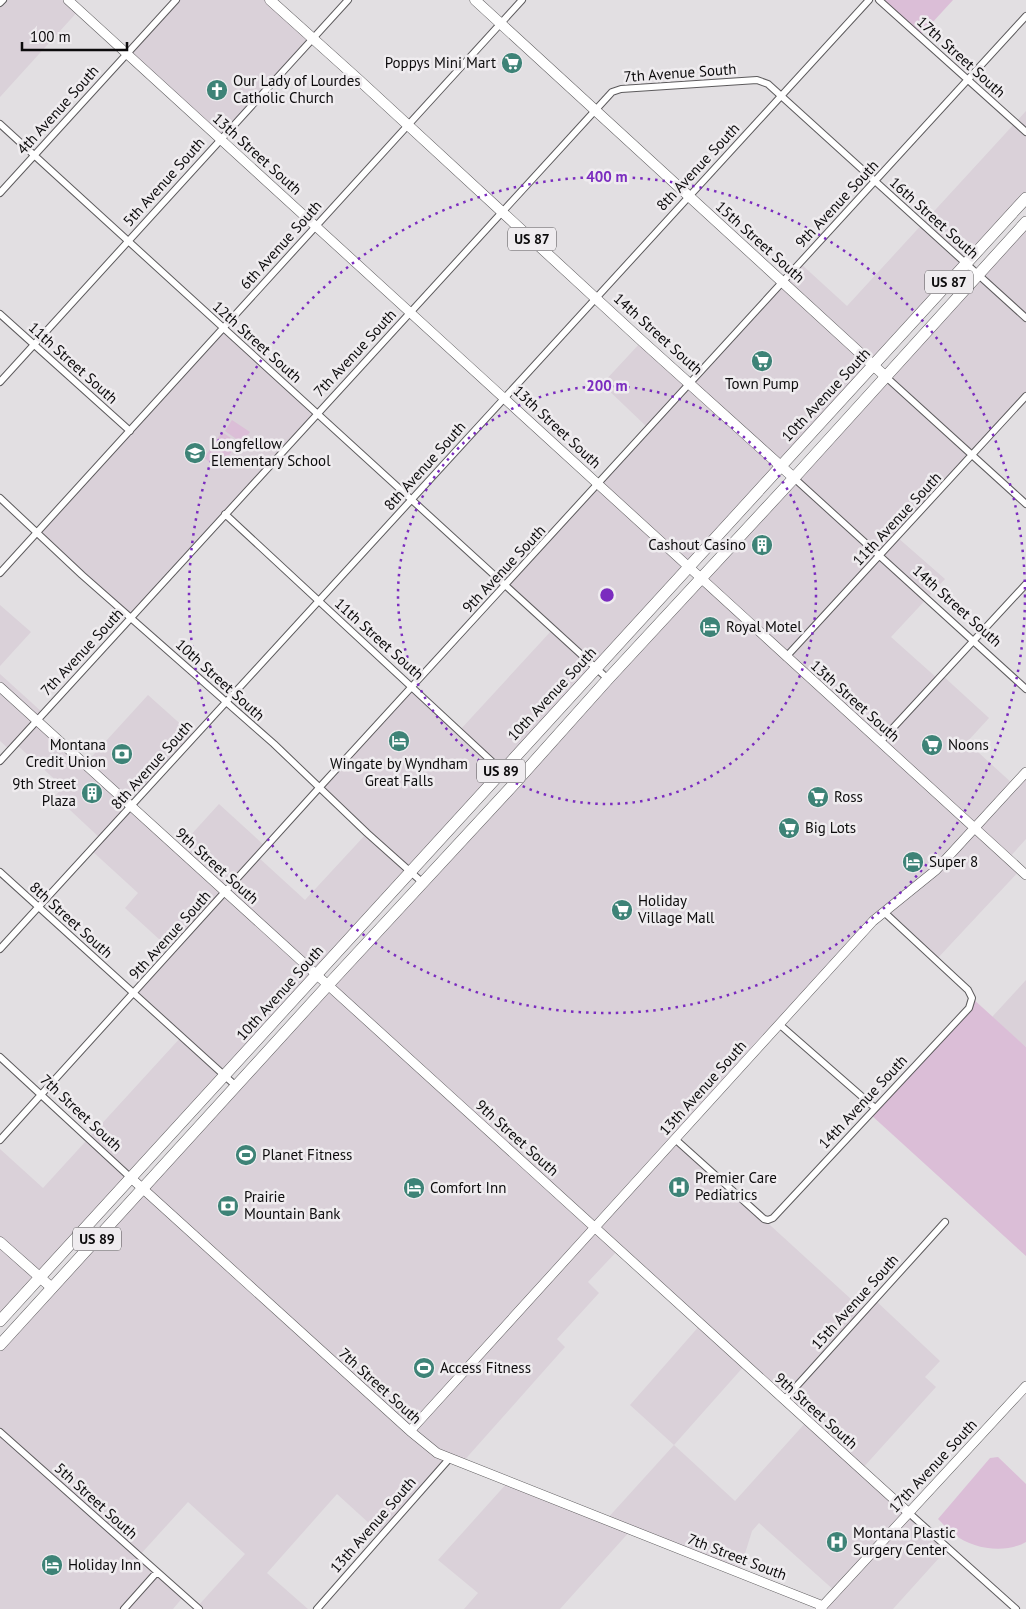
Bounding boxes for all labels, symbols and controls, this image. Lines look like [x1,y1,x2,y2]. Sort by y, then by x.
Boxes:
street label: 17th Street South [913,12,1010,101]
scale bar [22,20,128,52]
text: 100 m [30,27,71,46]
supermarket icon: Poppys Mini Mart [500,51,524,75]
place label: Poppys Mini Mart [385,53,496,72]
street label: 7th Avenue South [623,59,737,86]
street label: 4th Avenue South [13,61,103,158]
place label: Our Lady of Lourdes Catholic Church [233,71,361,107]
church icon: Our Lady of Lourdes Catholic Church [205,78,229,102]
street label: 13th Street South [209,109,306,199]
street label: 8th Avenue South [652,119,743,215]
street label: 5th Avenue South [119,133,209,230]
street label: 9th Avenue South [791,156,882,252]
text: 400 m [586,167,628,186]
street label: 16th Street South [886,173,983,263]
street label: 6th Avenue South [236,196,326,293]
street label: 15th Street South [712,197,809,287]
road number: US 87 [508,228,556,250]
road number: US 87 [925,270,973,294]
street label: 14th Street South [610,289,707,379]
street label: 12th Street South [209,297,306,387]
street label: 7th Avenue South [309,305,400,400]
street label: 11th Street South [25,318,122,408]
street label: 10th Avenue South [777,344,874,446]
supermarket icon: Town Pump [750,349,774,373]
place label: Town Pump [725,374,799,393]
text: 200 m [586,376,628,395]
street label: 13th Street South [509,381,605,472]
street label: 8th Avenue South [380,417,470,514]
place label: Longfellow Elementary School [211,434,331,470]
school or university icon: Longfellow Elementary School [183,441,207,465]
street label: 11th Avenue South [848,468,945,570]
street label: 9th Avenue South [458,521,549,617]
building icon: Cashout Casino [750,533,774,557]
place label: Cashout Casino [648,535,746,554]
street label: 14th Street South [909,561,1006,651]
centre of rings [598,586,616,604]
street label: 11th Street South [331,594,428,684]
street label: 7th Avenue South [36,604,127,699]
hotel icon: Royal Motel [698,615,722,639]
place label: Royal Motel [726,617,802,636]
street label: 10th Street South [172,635,269,725]
street label: 10th Avenue South [503,643,600,745]
street label: 13th Street South [807,656,904,746]
street label: 8th Avenue South [107,716,197,813]
hotel icon: Wingate by Wyndham Great Falls [387,729,411,753]
supermarket icon: Noons [920,733,944,757]
place label: Montana Credit Union [26,735,106,771]
place label: Noons [948,735,989,754]
bank icon: Montana Credit Union [110,742,134,766]
place label: Wingate by Wyndham Great Falls [330,754,468,790]
road number: US 89 [477,759,525,782]
place label: 9th Street Plaza [12,774,76,810]
building icon: 9th Street Plaza [80,781,104,805]
supermarket icon: Ross [806,785,830,809]
place label: Ross [834,787,863,806]
supermarket icon: Big Lots [777,816,801,840]
place label: Big Lots [805,818,856,837]
street label: 9th Street South [172,823,263,908]
hotel icon: Super 8 [901,850,925,874]
place label: Super 8 [929,852,978,871]
street label: 8th Street South [26,877,117,962]
street label: 9th Avenue South [125,886,215,983]
place label: Holiday Village Mall [637,891,715,927]
supermarket icon: Holiday Village Mall [610,898,634,922]
street label: 10th Avenue South [232,941,327,1044]
street label: 13th Avenue South [655,1036,750,1139]
street label: 14th Avenue South [814,1051,911,1153]
street label: 7th Street South [37,1070,126,1155]
street label: 9th Street South [472,1095,563,1180]
sports icon: Planet Fitness [234,1143,258,1167]
place label: Planet Fitness [262,1145,352,1164]
place label: Premier Care Pediatrics [695,1168,777,1204]
hospital icon: Premier Care Pediatrics [667,1175,691,1199]
hotel icon: Comfort Inn [402,1176,426,1200]
place label: Comfort Inn [430,1178,506,1197]
place label: Prairie Mountain Bank [244,1187,341,1223]
bank icon: Prairie Mountain Bank [216,1194,240,1218]
road number: US 89 [73,1228,121,1250]
street label: 15th Avenue South [807,1250,902,1353]
street label: 7th Street South [335,1344,426,1428]
sports icon: Access Fitness [412,1356,436,1380]
place label: Access Fitness [440,1358,531,1377]
street label: 9th Street South [771,1368,862,1453]
street label: 17th Avenue South [884,1415,981,1516]
street label: 5th Street South [51,1458,142,1543]
street label: 13th Avenue South [326,1473,420,1577]
place label: Montana Plastic Surgery Center [853,1523,956,1559]
street label: 7th Street South [685,1529,790,1584]
hospital icon: Montana Plastic Surgery Center [825,1530,849,1554]
hotel icon: Holiday Inn [40,1553,64,1577]
place label: Holiday Inn [68,1555,141,1574]

